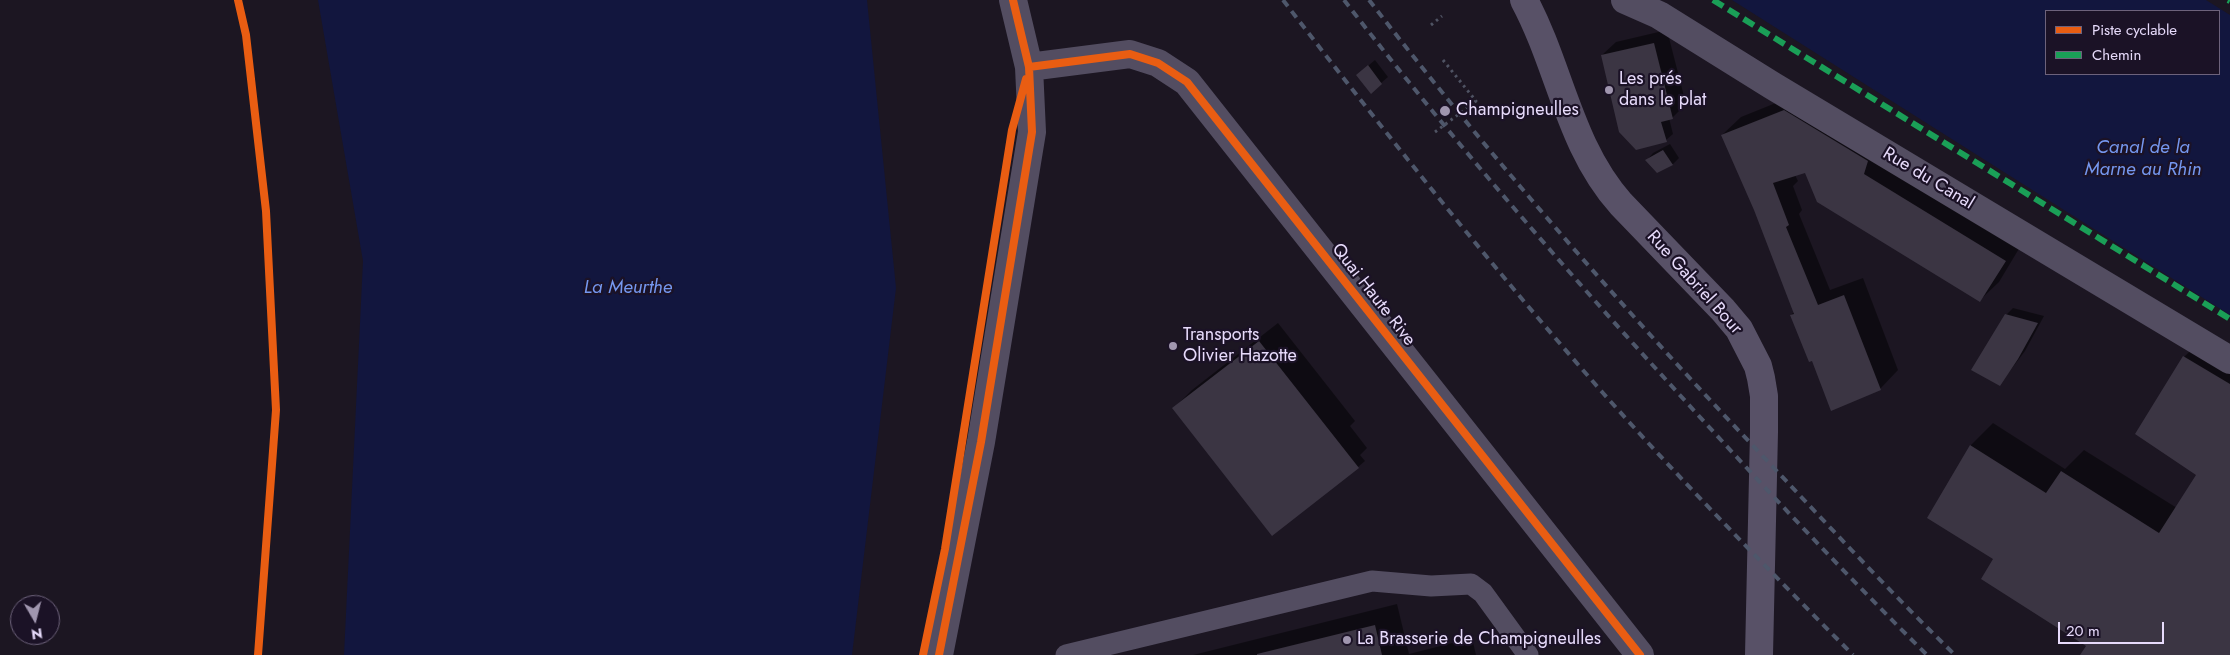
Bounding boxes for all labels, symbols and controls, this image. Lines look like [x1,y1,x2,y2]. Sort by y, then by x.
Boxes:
legend [2045,10,2220,75]
text: Piste cyclable [2092,19,2177,41]
text: Chemin [2092,44,2141,66]
place label: Les prés dans le plat [1619,69,1706,112]
marker: Les prés dans le plat [1603,84,1615,96]
place label: Champigneulles [1456,100,1579,122]
marker: Champigneulles [1438,104,1452,118]
water label: Canal de la Marne au Rhin [2084,137,2202,181]
street label: Rue du Canal [1878,143,1978,215]
street label: Rue Gabriel Bour [1642,227,1746,339]
street label: Quai Haute Rive [1326,239,1420,351]
water label: La Meurthe [584,277,672,299]
place label: Transports Olivier Hazotte [1183,325,1297,368]
marker: Transports Olivier Hazotte [1167,340,1179,352]
north arrow [10,595,60,645]
scale bar [2060,612,2166,644]
text: 20 m [2066,620,2100,642]
text: N [30,623,44,645]
place label: La Brasserie de Champigneulles [1357,629,1601,651]
marker: La Brasserie de Champigneulles [1341,634,1353,646]

